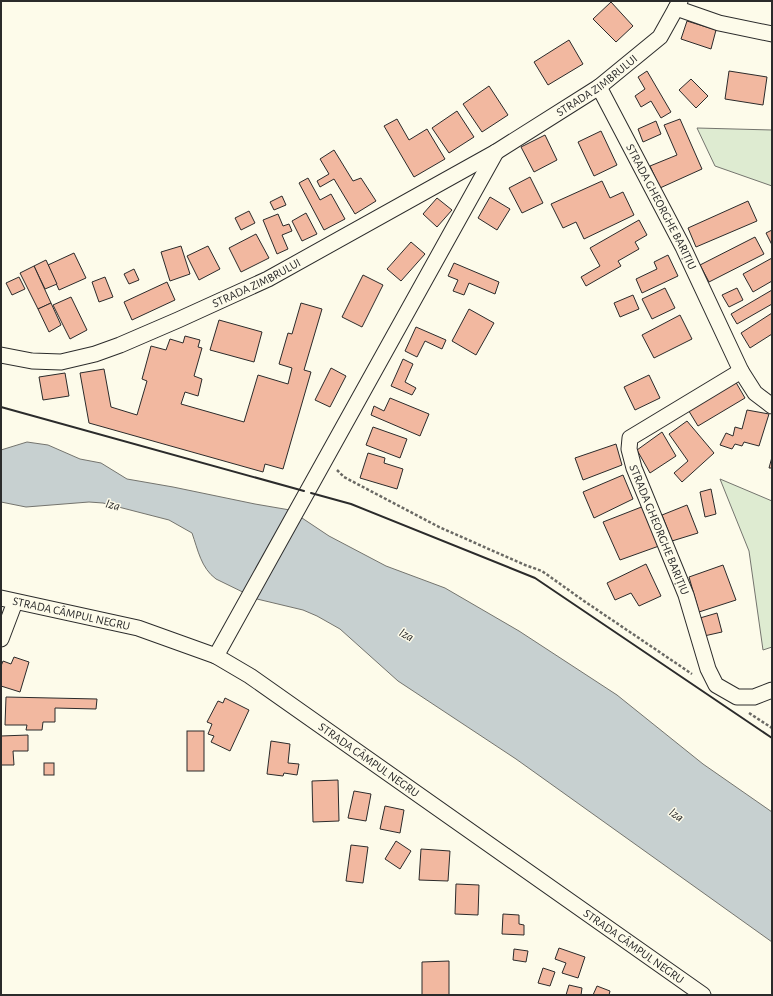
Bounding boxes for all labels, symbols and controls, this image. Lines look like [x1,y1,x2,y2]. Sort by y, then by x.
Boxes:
street label: STRADA ZIMBRULUI [554,52,639,118]
street label: STRADA GHEORGHE BARIȚIU [624,142,699,271]
street label: STRADA ZIMBRULUI [210,256,303,310]
street label: STRADA GHEORGHE BARIȚIU [627,463,691,597]
water label: Iza [104,497,122,514]
street label: STRADA CÂMPUL NEGRU [12,595,131,632]
water label: Iza [397,626,416,645]
street label: STRADA CÂMPUL NEGRU [316,720,421,799]
water label: Iza [667,806,686,825]
street label: STRADA CÂMPUL NEGRU [581,907,686,986]

